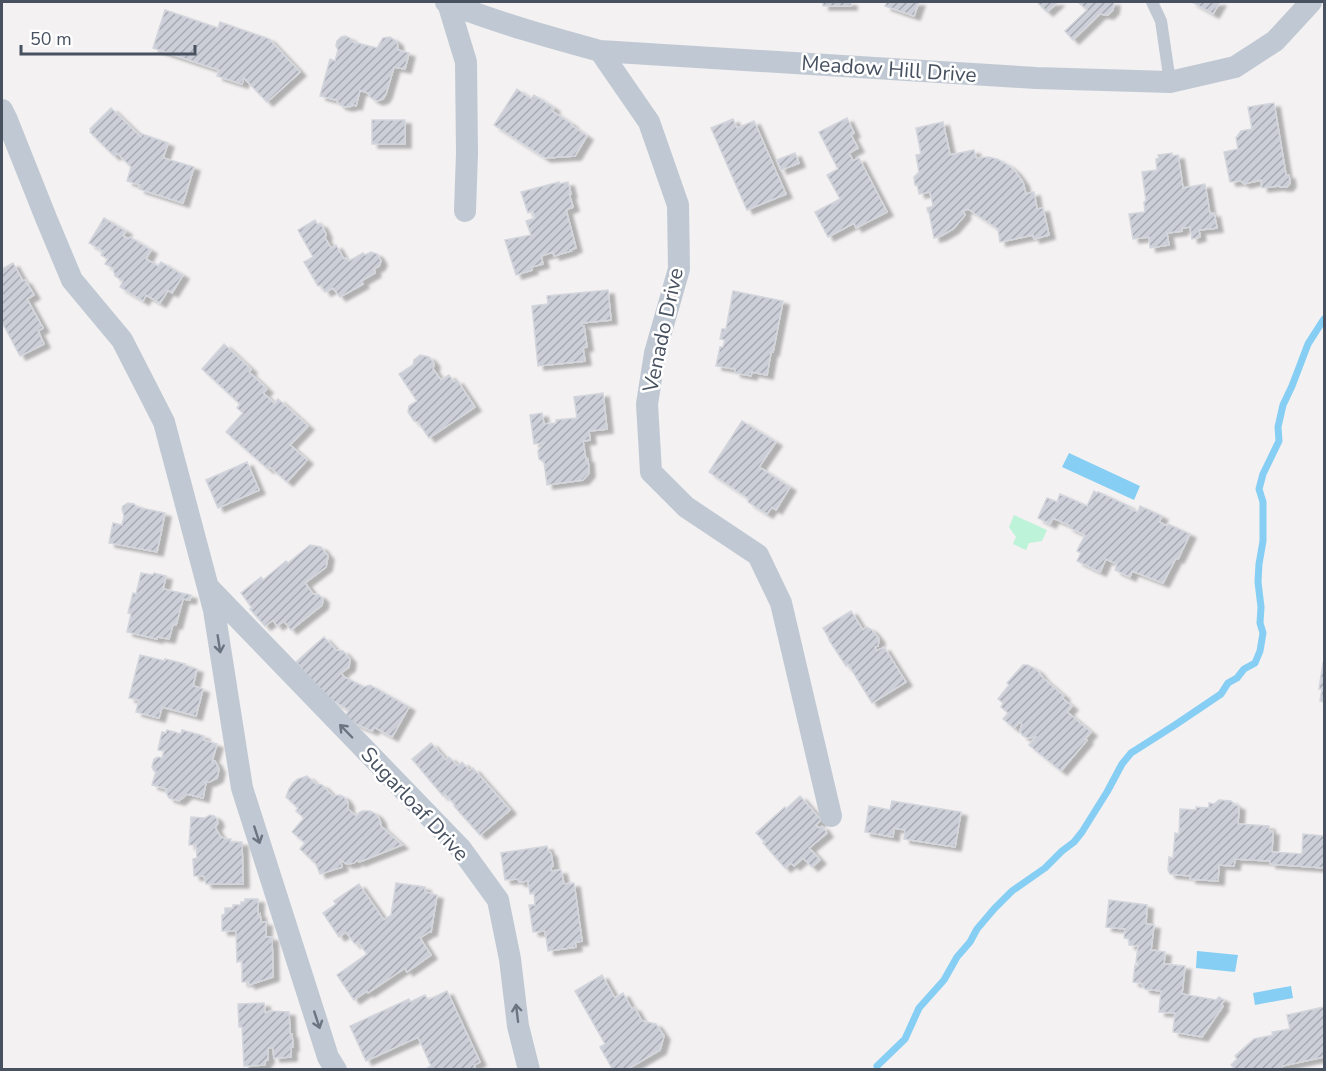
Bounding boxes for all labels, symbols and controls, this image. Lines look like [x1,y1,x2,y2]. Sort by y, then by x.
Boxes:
scale bar [21,18,195,56]
text: 50 m [30,27,72,51]
street label: Meadow Hill Drive [800,49,978,89]
street label: Venado Drive [636,265,690,396]
one-way arrow [214,633,225,653]
one-way arrow [339,723,353,738]
street label: Sugarloaf Drive [355,741,475,867]
one-way arrow [253,825,264,844]
one-way arrow [511,1003,522,1023]
one-way arrow [312,1010,323,1029]

